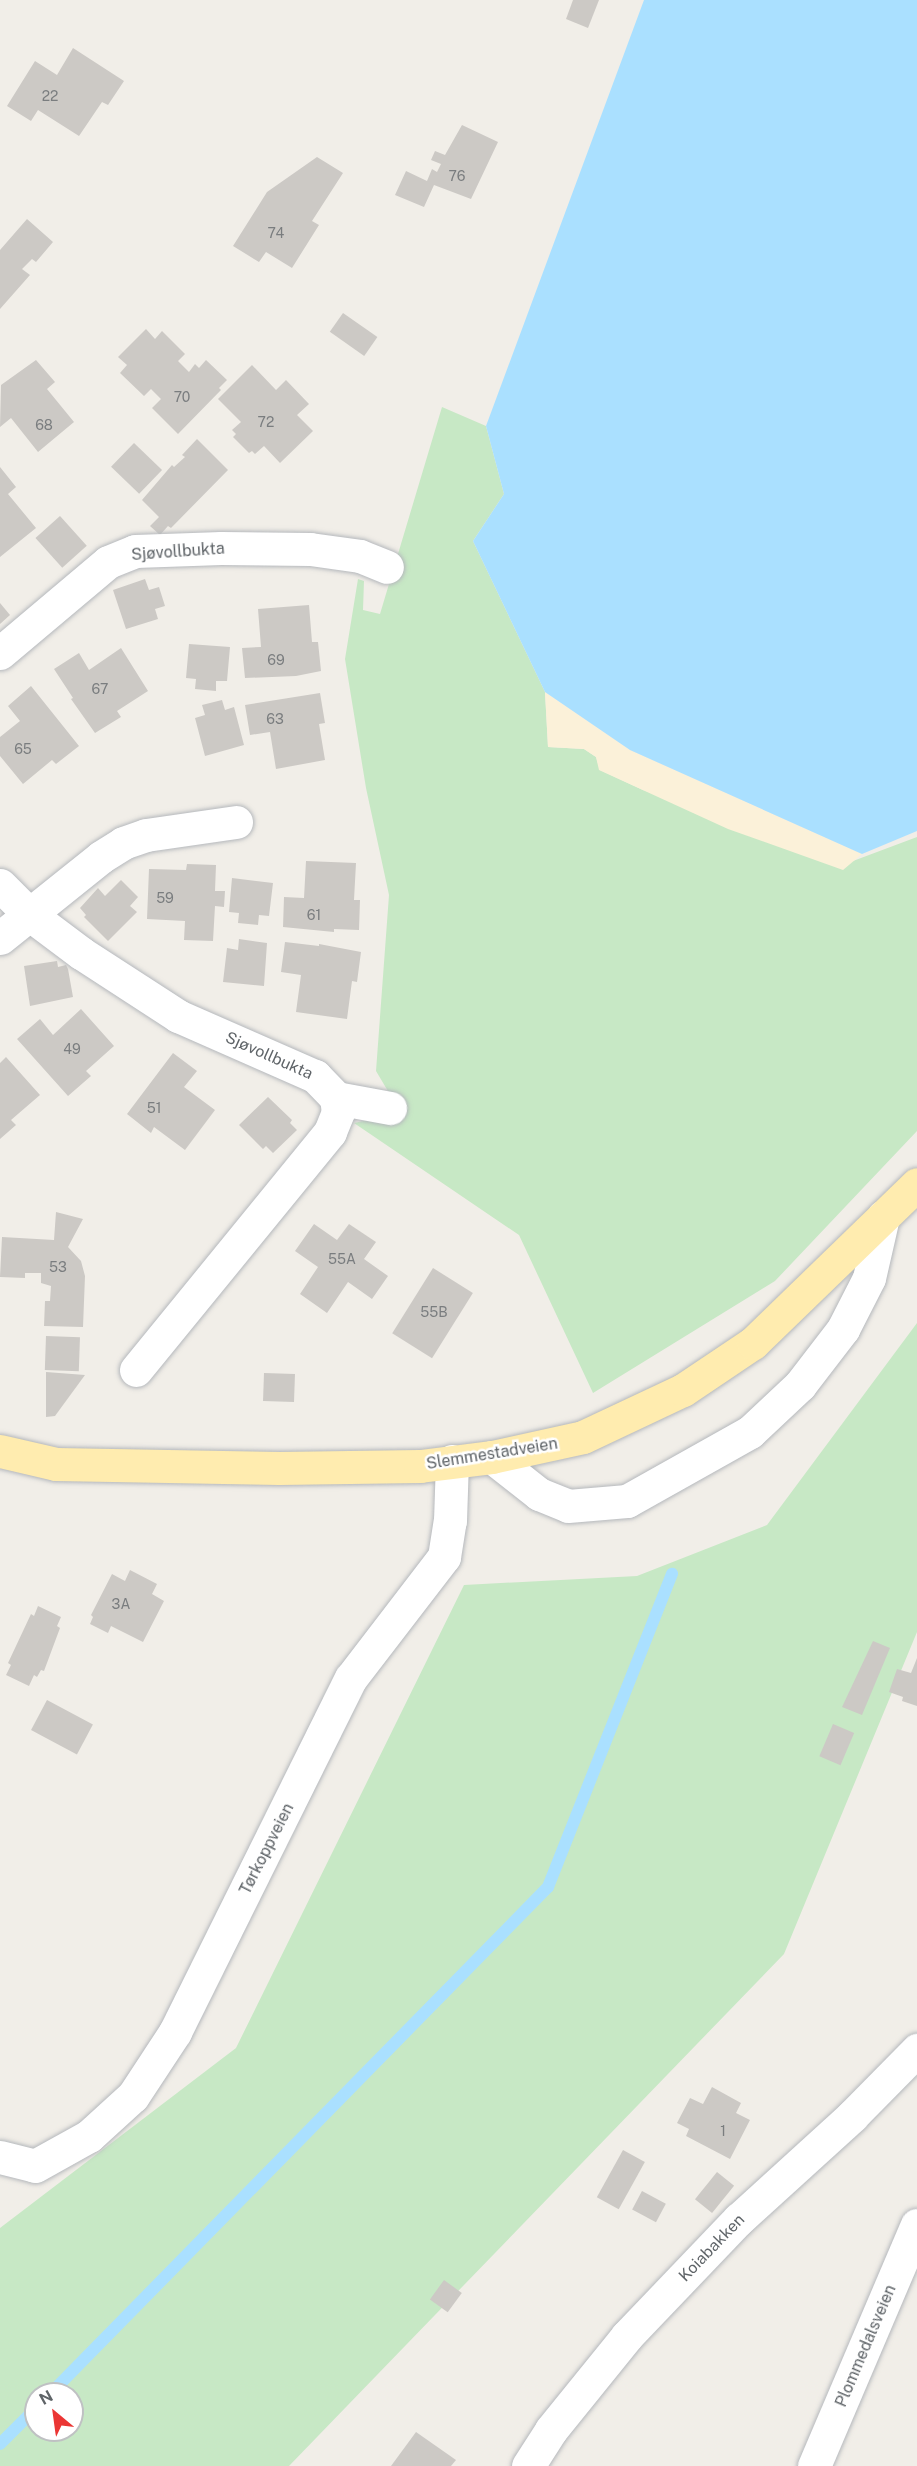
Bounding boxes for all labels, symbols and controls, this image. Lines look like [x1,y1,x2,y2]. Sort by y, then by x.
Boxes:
house number: 22 [42,88,58,104]
house number: 76 [449,168,465,184]
house number: 74 [268,225,284,241]
house number: 70 [174,389,190,405]
house number: 72 [258,414,274,430]
house number: 68 [35,417,53,433]
street label: Sjøvollbukta [131,539,225,565]
house number: 69 [267,652,285,668]
house number: 67 [92,681,108,697]
house number: 63 [266,711,284,727]
house number: 65 [14,741,32,757]
house number: 59 [156,890,174,906]
house number: 61 [307,907,321,923]
street label: Sjøvollbukta [222,1028,316,1084]
house number: 49 [63,1041,81,1057]
house number: 51 [147,1100,161,1116]
house number: 55A [328,1251,356,1267]
house number: 53 [49,1259,67,1275]
house number: 55B [420,1304,448,1320]
street label: Slemmestadveien [425,1434,559,1474]
house number: 3A [112,1596,130,1612]
street label: Tørkoppveien [236,1800,298,1898]
house number: 1 [720,2123,726,2139]
street label: Koiabakken [675,2210,749,2286]
street label: Plommedalsveien [832,2282,900,2410]
north arrow [24,2382,84,2442]
text: N [36,2386,56,2409]

